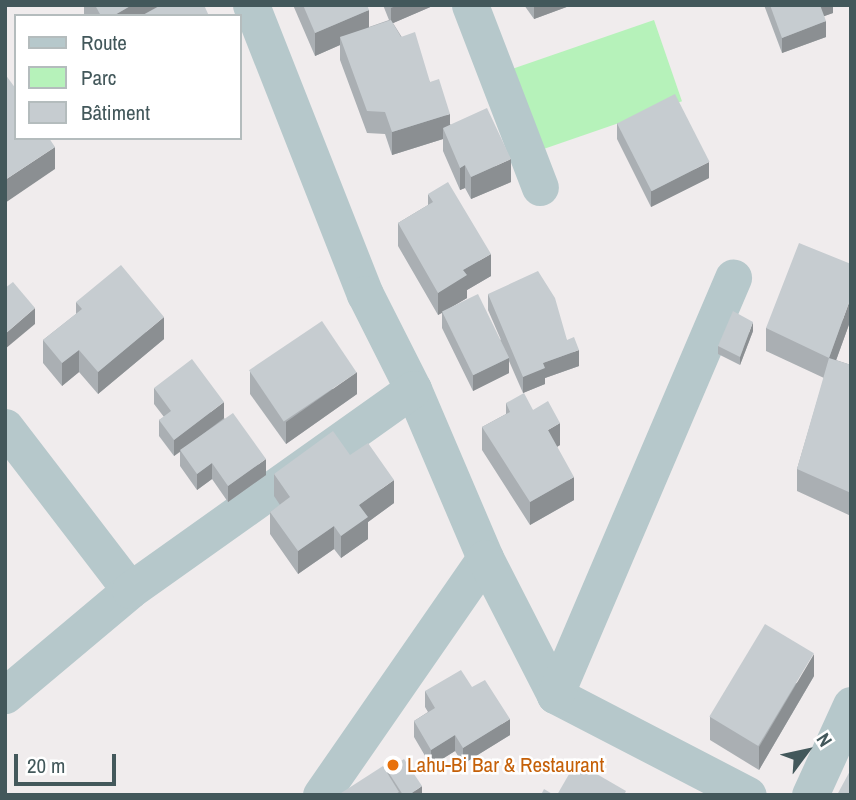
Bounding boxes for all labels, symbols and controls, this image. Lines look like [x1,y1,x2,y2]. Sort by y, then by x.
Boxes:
legend [14,14,242,140]
text: Route [81,28,127,57]
text: Parc [81,63,116,92]
text: Bâtiment [81,98,150,127]
north arrow [772,716,842,786]
text: N [811,728,839,751]
scale bar [18,740,119,784]
text: 20 m [27,751,65,780]
place label: Lahu-Bi Bar & Restaurant [407,752,604,778]
marker: Lahu-Bi Bar & Restaurant [385,757,401,773]

